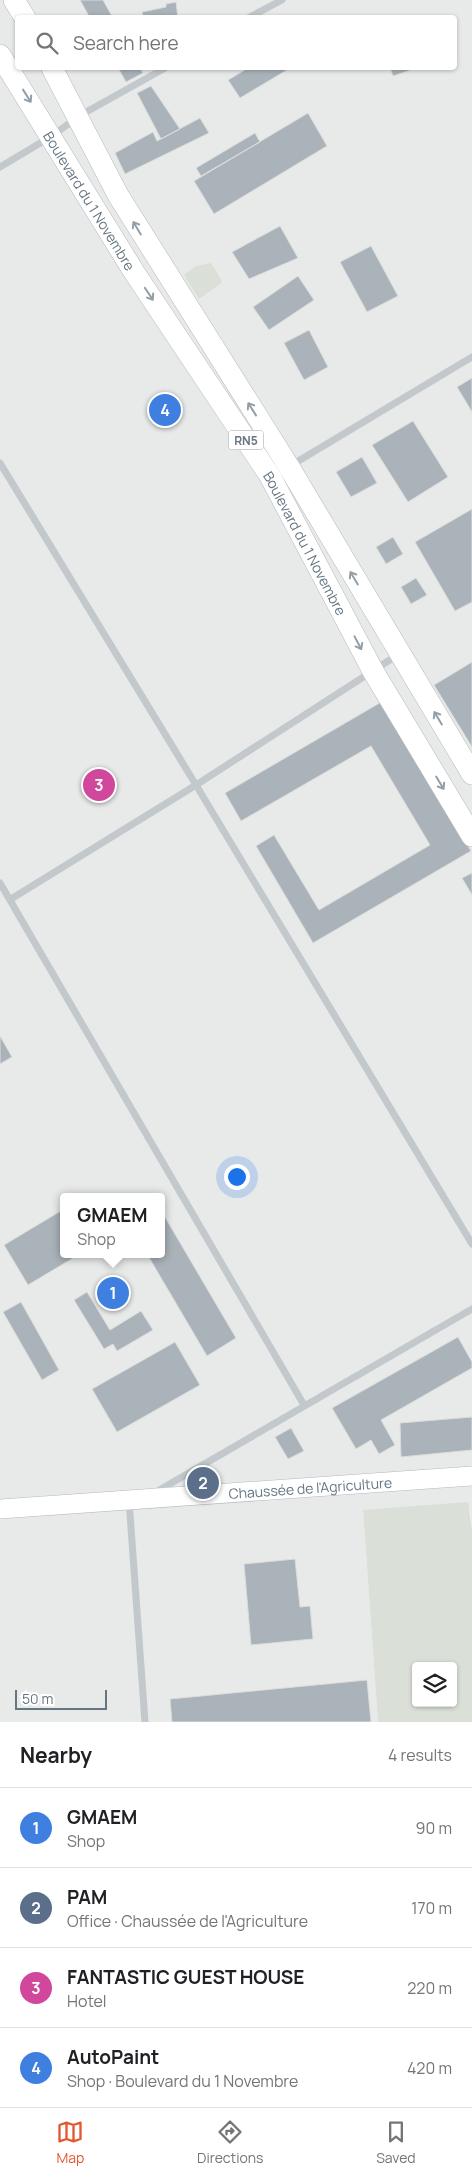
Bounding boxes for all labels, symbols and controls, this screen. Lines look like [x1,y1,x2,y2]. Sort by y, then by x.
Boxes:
search box [15,15,457,70]
icon: search [33,29,61,57]
text: Search here [73,30,179,56]
one-way arrow [22,89,32,103]
street label: Boulevard du 1 Novembre [40,127,140,274]
one-way arrow [131,221,141,235]
one-way arrow [144,287,154,301]
pin: 4 [149,391,181,429]
one-way arrow [247,403,257,417]
road number: RN5 [228,430,264,450]
street label: Boulevard du 1 Novembre [260,467,351,618]
one-way arrow [349,572,359,586]
one-way arrow [354,635,363,650]
one-way arrow [432,711,442,725]
pin: 3 [83,766,115,804]
one-way arrow [436,776,446,790]
your location [224,1164,250,1190]
popup [60,1193,165,1258]
text: GMAEM [77,1202,148,1228]
text: Shop [77,1228,116,1250]
pin: 1 [97,1274,129,1312]
pin: 2 [187,1464,219,1502]
street label: Chaussée de l'Agriculture [228,1472,393,1502]
map controls [412,1662,457,1707]
button: layers [412,1662,457,1707]
scale bar [15,1687,108,1710]
text: 50 m [22,1689,53,1708]
text: Nearby [20,1741,92,1769]
text: 4 results [388,1744,452,1766]
text: GMAEM [67,1804,137,1830]
text: 1 [32,1817,40,1839]
text: 90 m [416,1817,452,1839]
text: Shop [67,1830,105,1852]
text: PAM [67,1884,107,1910]
text: 2 [31,1897,41,1919]
text: 170 m [411,1897,452,1919]
text: Office · Chaussée de l'Agriculture [67,1910,308,1932]
text: FANTASTIC GUEST HOUSE [67,1964,304,1990]
text: 3 [31,1977,41,1999]
text: 220 m [407,1977,452,1999]
text: Hotel [67,1990,107,2012]
text: AutoPaint [67,2044,159,2070]
text: 4 [31,2057,41,2079]
text: 420 m [407,2057,452,2079]
text: Shop · Boulevard du 1 Novembre [67,2070,298,2092]
tab: Map [56,2118,84,2167]
tab: Directions [197,2118,263,2167]
tab: Saved [376,2118,416,2167]

